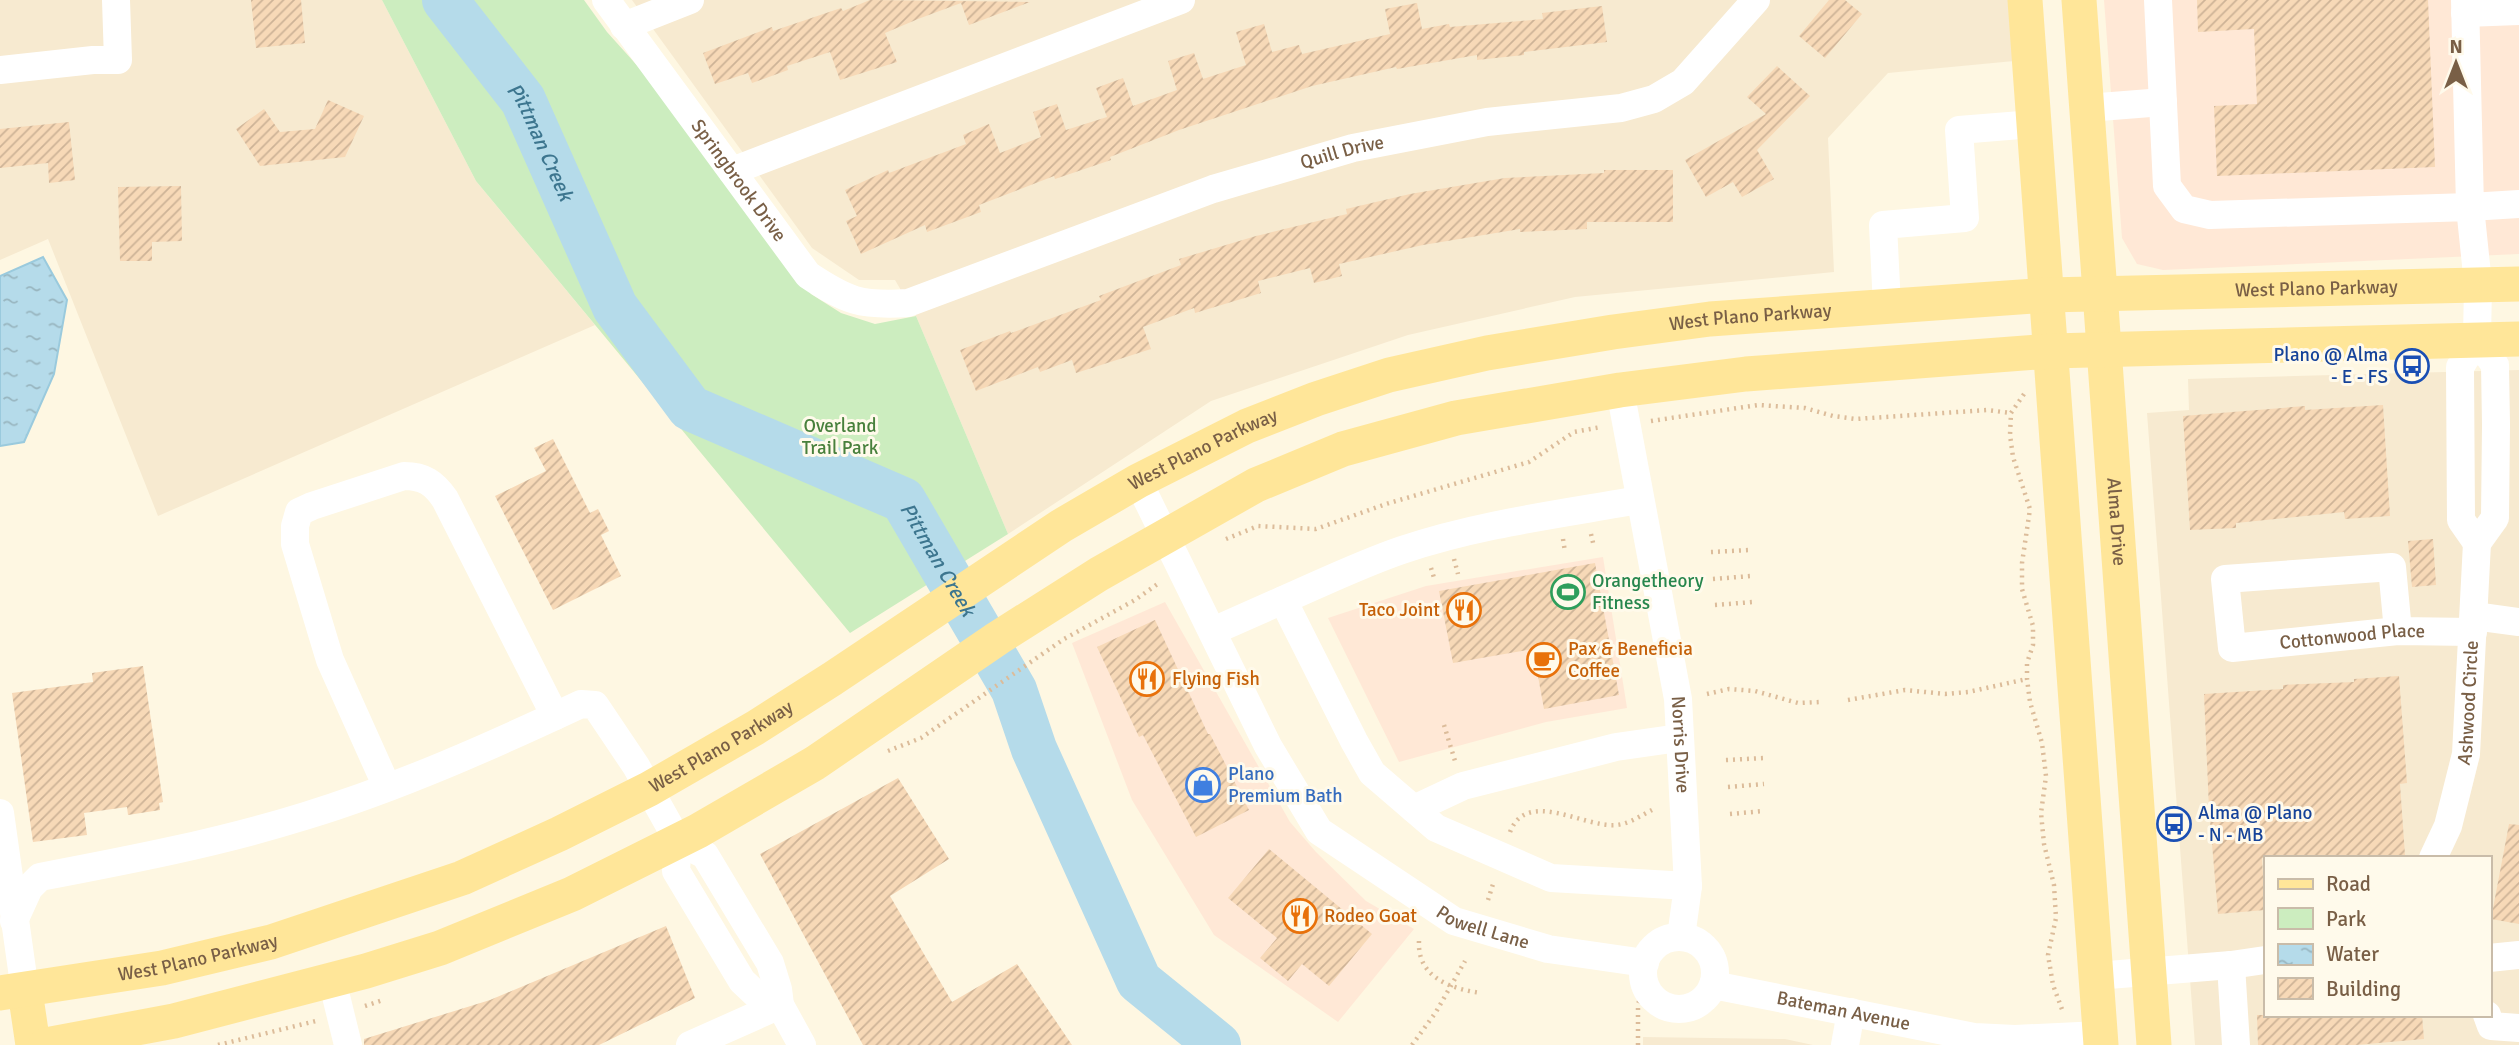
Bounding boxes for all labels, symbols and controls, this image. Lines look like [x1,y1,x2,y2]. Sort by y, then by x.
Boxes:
north arrow [2421,28,2491,98]
text: N [2449,35,2463,59]
water label: Pittman Creek [501,77,580,207]
street label: Springbrook Drive [686,114,792,247]
street label: Quill Drive [1298,130,1386,175]
street label: West Plano Parkway [2235,275,2398,303]
street label: West Plano Parkway [1667,298,1832,336]
place label: Plano @ Alma - E - FS [2274,343,2388,389]
bus stop icon: Plano @ Alma - E - FS [2393,347,2431,385]
street label: West Plano Parkway [1124,403,1281,496]
park label: Overland Trail Park [802,414,879,460]
street label: Alma Drive [2101,477,2132,567]
water label: Pittman Creek [894,498,982,623]
place label: Orangetheory Fitness [1592,569,1704,615]
sports icon: Orangetheory Fitness [1549,573,1587,611]
restaurant icon: Taco Joint [1445,591,1483,629]
place label: Taco Joint [1359,598,1440,622]
street label: Cottonwood Place [2278,619,2425,655]
place label: Pax & Beneficia Coffee [1568,637,1693,683]
street label: Ashwood Circle [2452,640,2484,767]
cafe icon: Pax & Beneficia Coffee [1525,641,1563,679]
restaurant icon: Flying Fish [1128,660,1166,698]
place label: Flying Fish [1172,667,1260,691]
street label: West Plano Parkway [645,695,798,798]
street label: Norris Drive [1666,695,1695,794]
place label: Plano Premium Bath [1228,762,1343,808]
shop icon: Plano Premium Bath [1184,766,1222,804]
place label: Alma @ Plano - N - MB [2198,801,2313,847]
bus stop icon: Alma @ Plano - N - MB [2155,805,2193,843]
legend [2264,856,2491,1017]
text: Road [2326,871,2371,897]
restaurant icon: Rodeo Goat [1281,897,1319,935]
street label: Powell Lane [1431,900,1532,955]
place label: Rodeo Goat [1324,904,1417,928]
text: Park [2326,906,2367,932]
street label: West Plano Parkway [116,929,281,987]
text: Water [2326,941,2379,967]
text: Building [2326,976,2401,1002]
street label: Bateman Avenue [1775,986,1912,1036]

